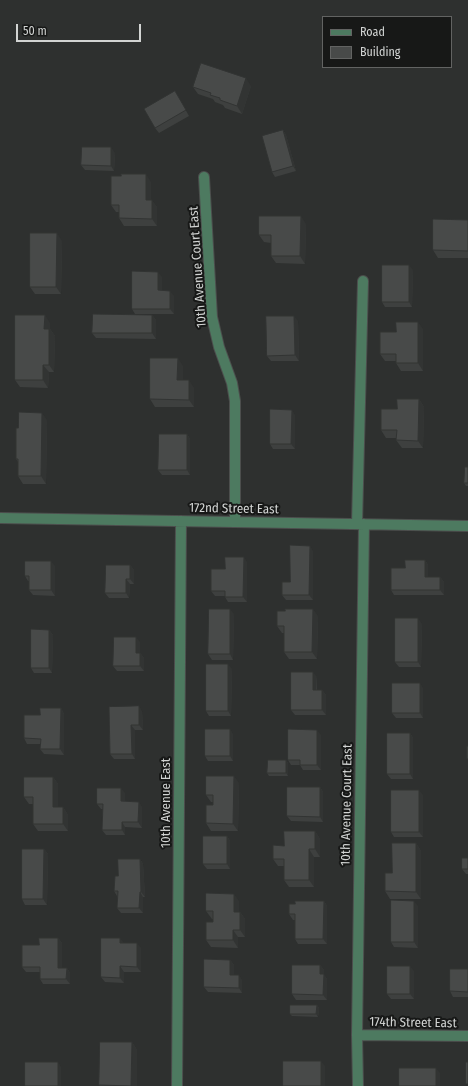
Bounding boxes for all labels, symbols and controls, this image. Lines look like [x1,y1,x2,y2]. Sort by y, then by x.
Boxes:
scale bar [18,16,143,42]
legend [322,16,452,68]
text: 50 m [23,24,47,38]
text: Road [360,25,385,39]
text: Building [360,45,400,59]
street label: 10th Avenue Court East [186,206,210,328]
street label: 172nd Street East [189,500,279,518]
street label: 10th Avenue Court East [338,744,356,866]
street label: 10th Avenue East [158,758,174,848]
street label: 174th Street East [369,1014,457,1032]

